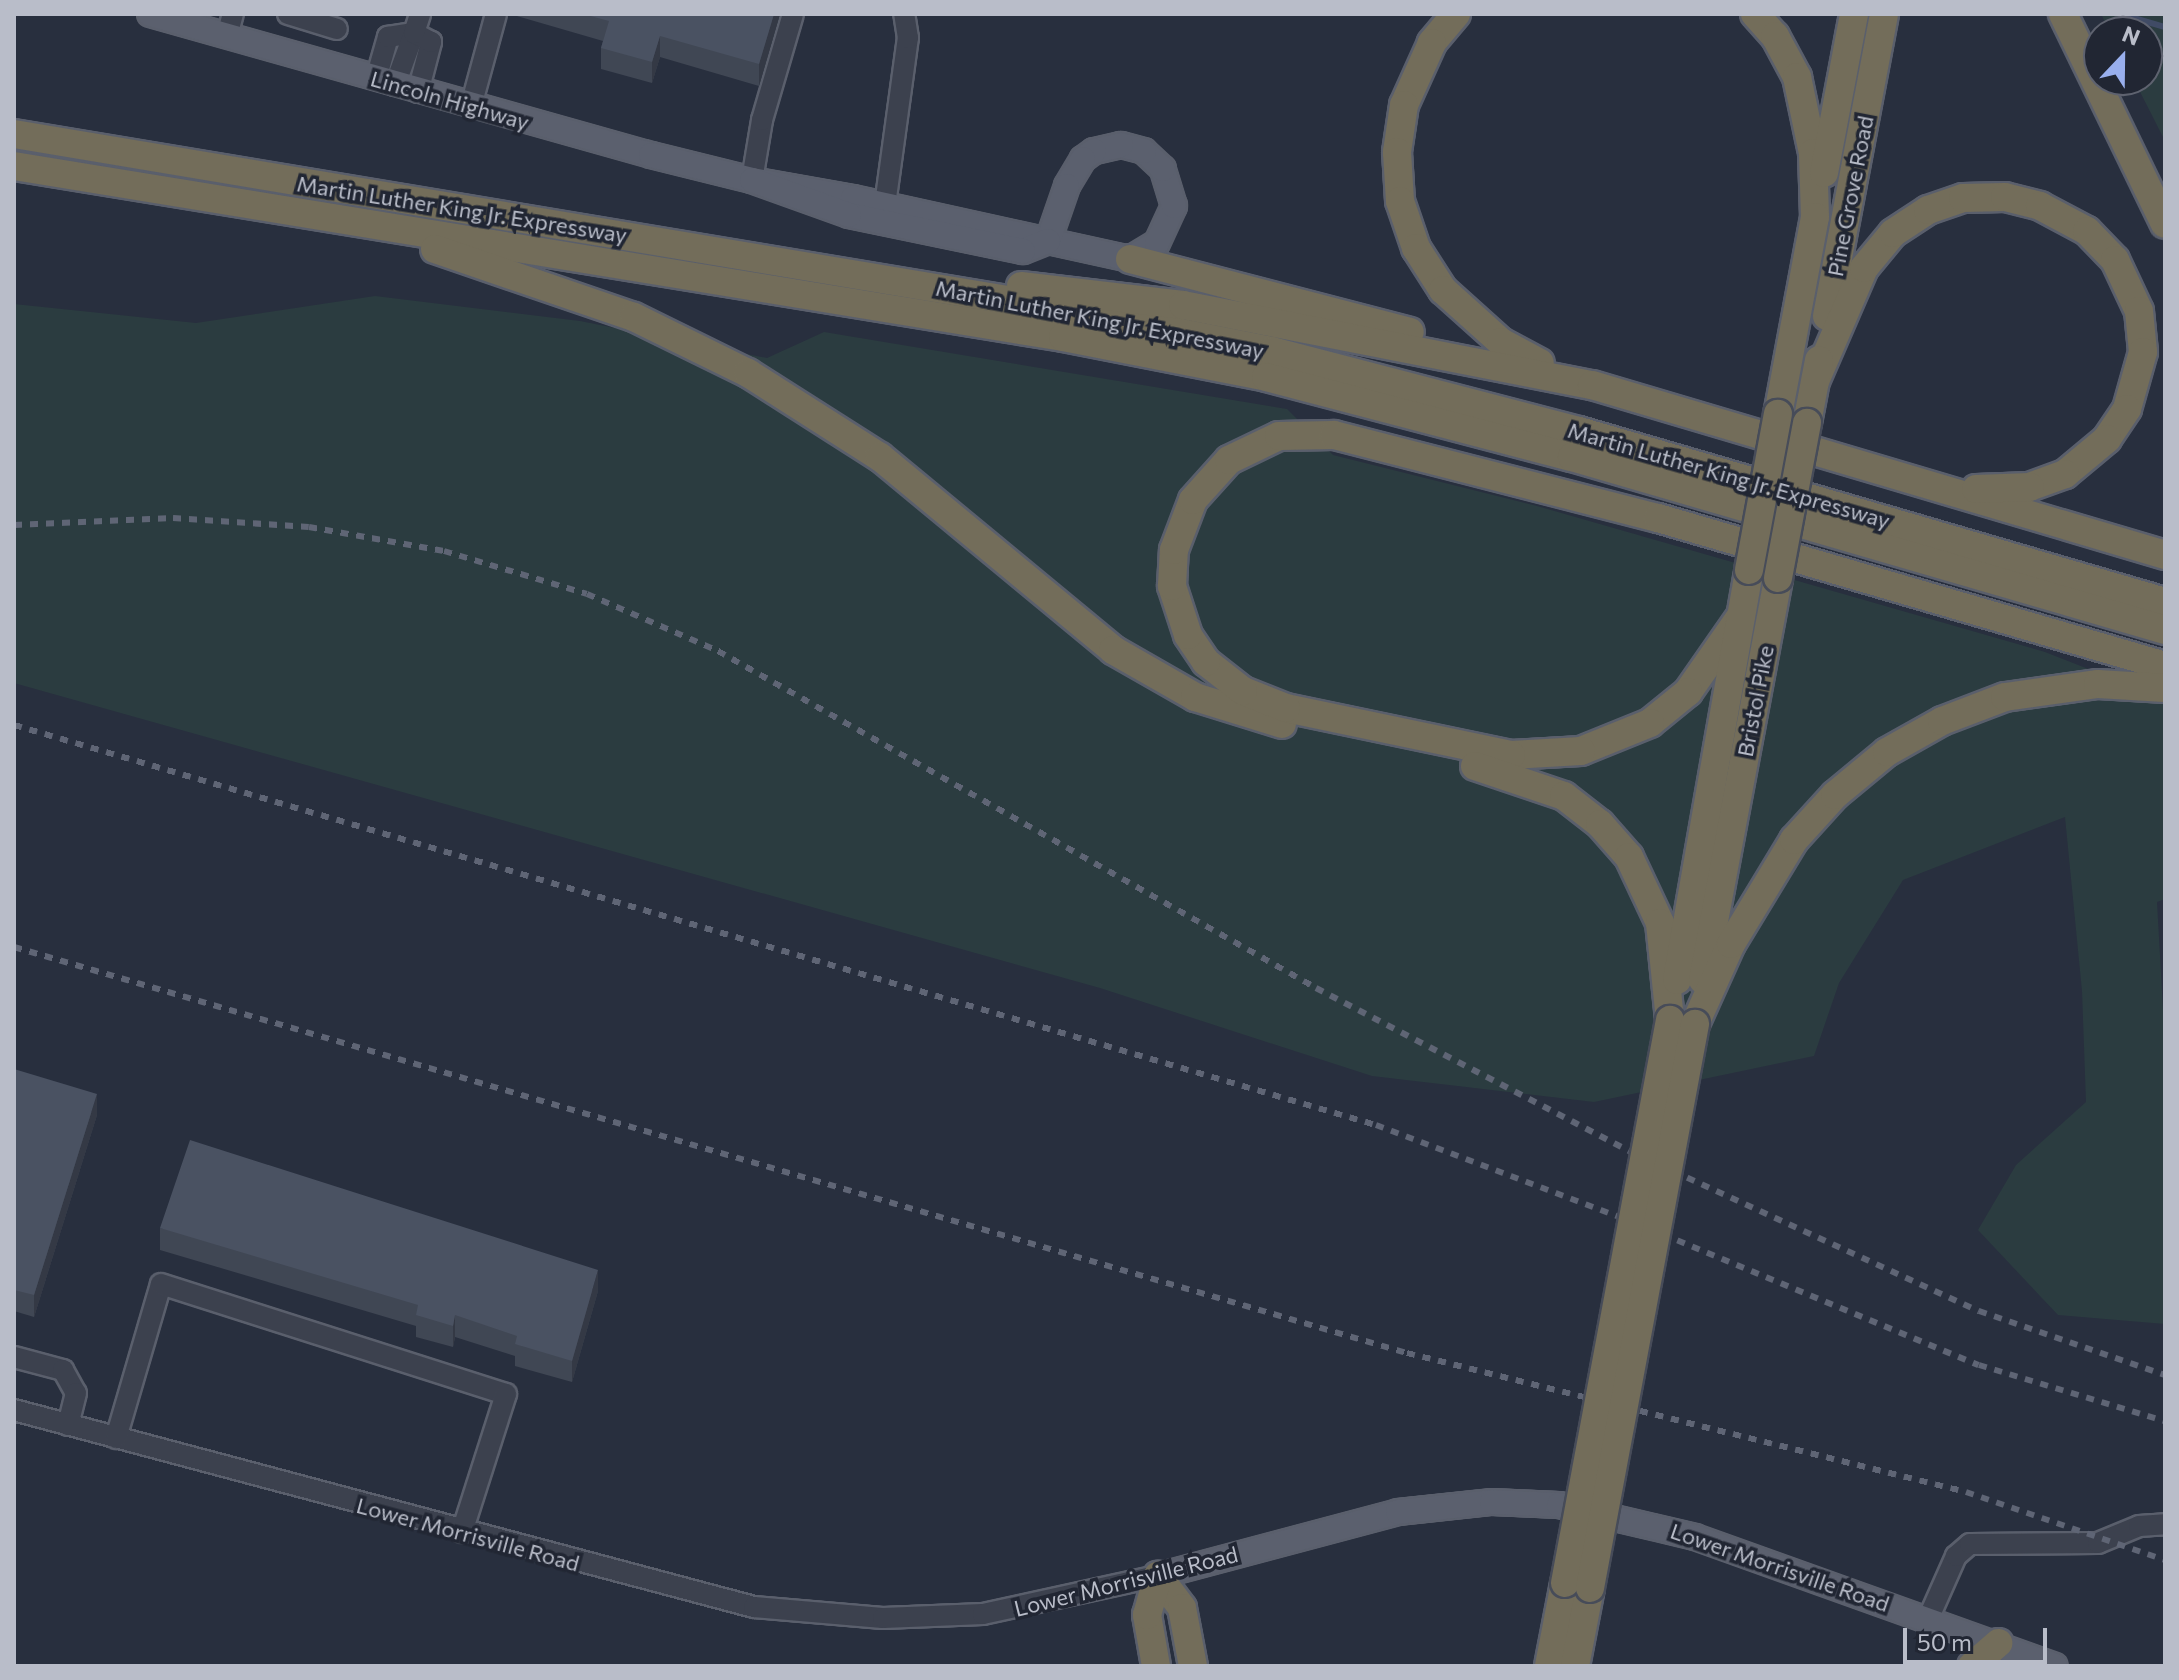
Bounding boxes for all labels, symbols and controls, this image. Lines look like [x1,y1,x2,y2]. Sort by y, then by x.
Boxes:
north arrow [2083,16,2163,96]
text: N [2119,20,2144,51]
street label: Lincoln Highway [368,65,532,135]
street label: Pine Grove Road [1821,113,1879,279]
street label: Martin Luther King Jr. Expressway [295,170,629,248]
street label: Martin Luther King Jr. Expressway [934,274,1266,364]
street label: Martin Luther King Jr. Expressway [1565,416,1893,534]
street label: Bristol Pike [1731,643,1779,759]
street label: Lower Morrisville Road [354,1492,582,1576]
street label: Lower Morrisville Road [1667,1517,1893,1617]
street label: Lower Morrisville Road [1011,1540,1241,1622]
scale bar [1907,1612,2051,1662]
text: 50 m [1917,1627,1972,1656]

